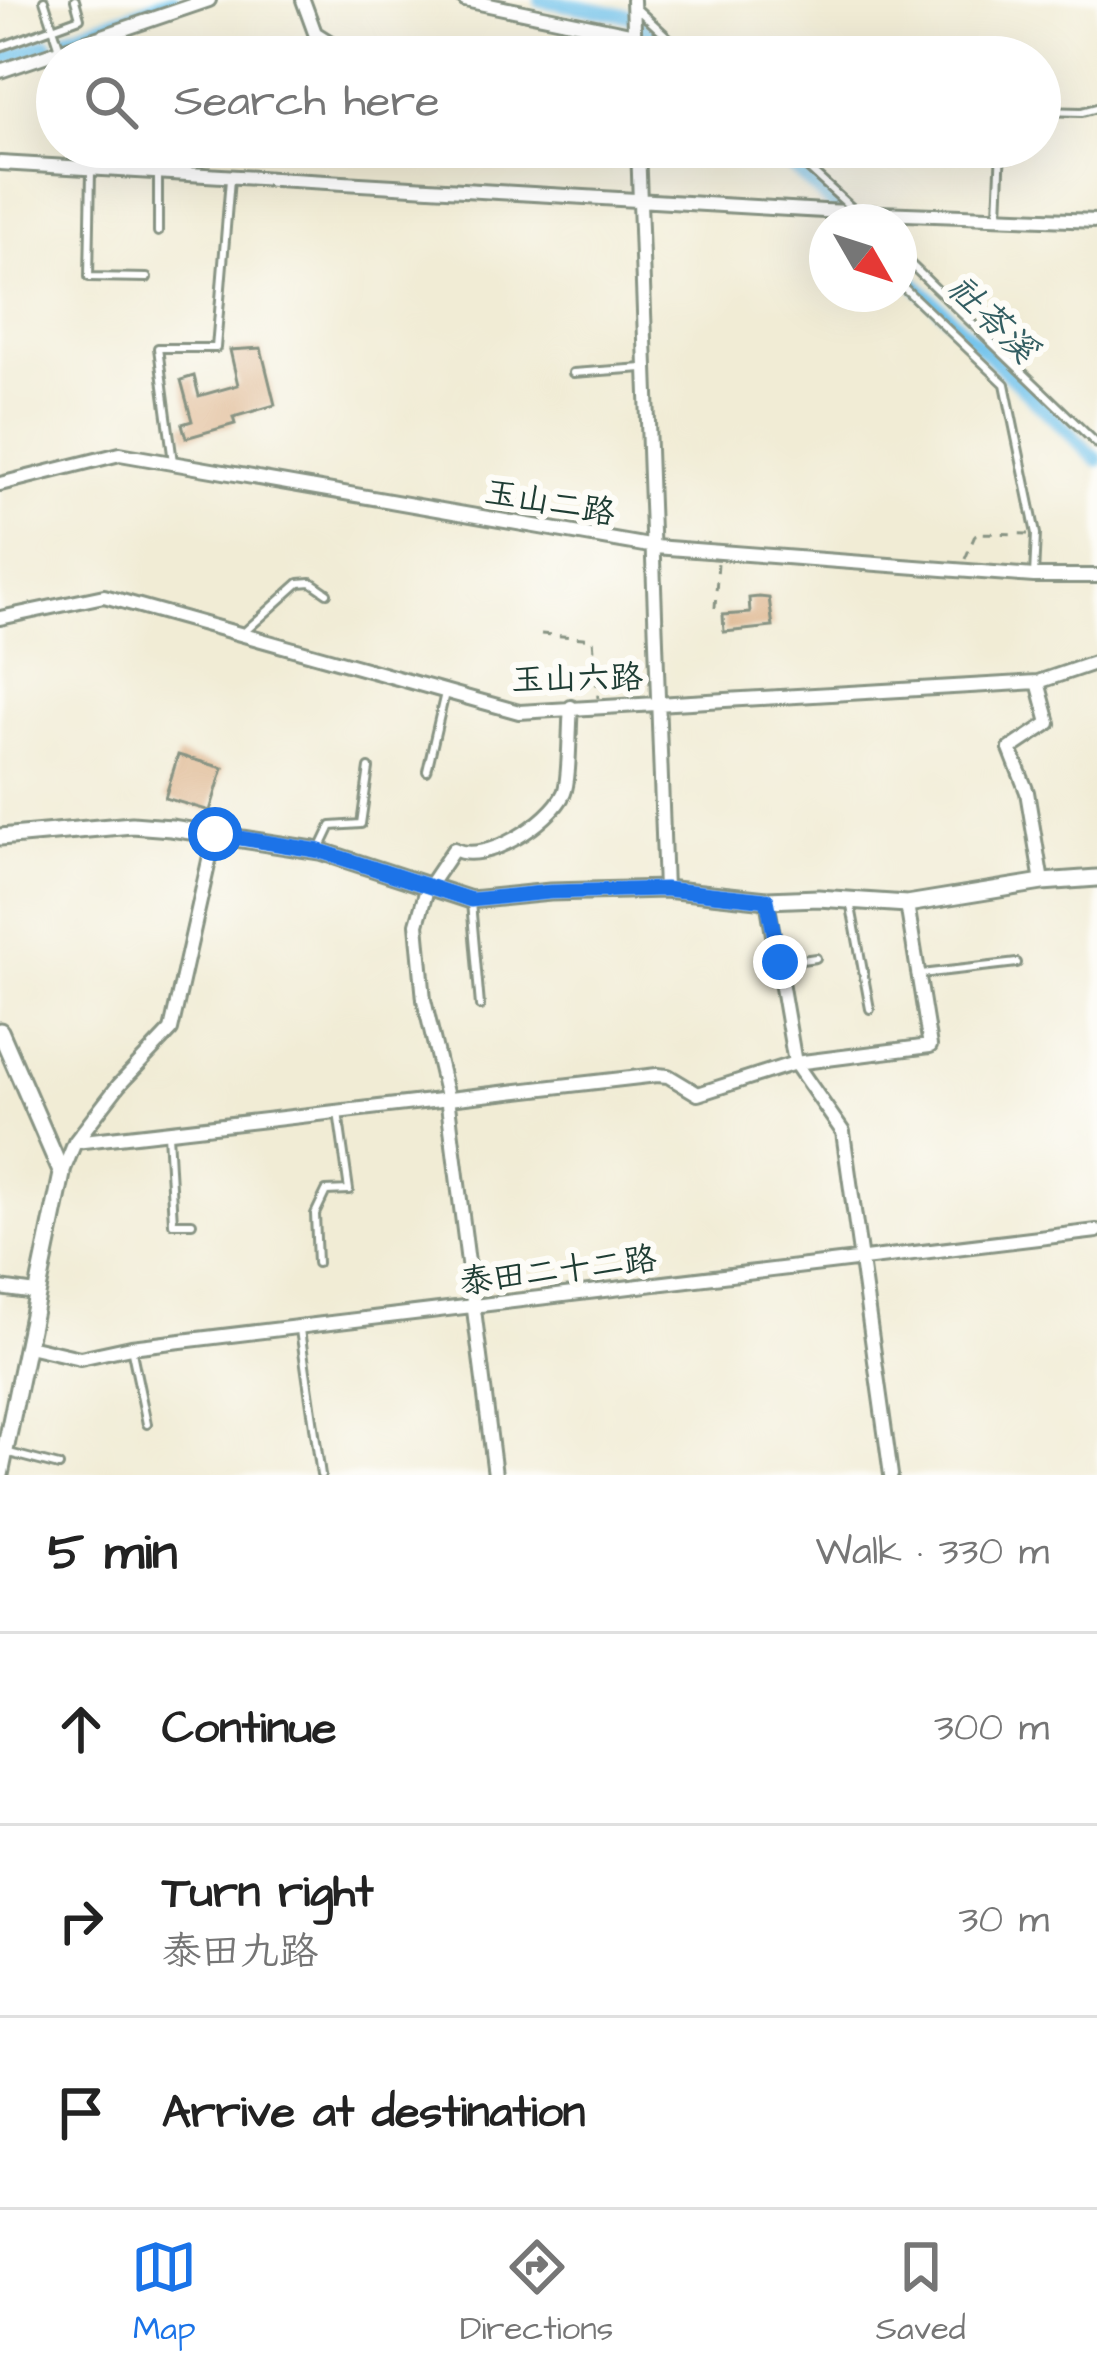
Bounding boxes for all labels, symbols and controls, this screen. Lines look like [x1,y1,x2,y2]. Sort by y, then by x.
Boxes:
search box [36,36,1061,168]
icon: search [78,69,144,135]
text: Search here [174,71,440,133]
north arrow [809,204,917,312]
water label: 社苓溪 [935,264,1049,377]
street label: 玉山二路 [481,469,619,537]
street label: 玉山六路 [511,655,643,703]
route start [188,807,242,861]
route end [753,935,807,989]
street label: 泰田二十二路 [457,1236,659,1306]
text: 5 min [48,1518,177,1589]
text: Walk · 330 m [815,1526,1049,1580]
icon: ahead [48,1696,114,1762]
text: Continue [162,1698,336,1760]
text: 300 m [934,1702,1049,1756]
text: Turn right [162,1862,374,1924]
icon: right [48,1888,114,1954]
text: 30 m [959,1894,1049,1948]
text: 泰田九路 [162,1926,318,1980]
icon: arrive [48,2080,114,2146]
text: Arrive at destination [162,2082,585,2144]
tab: Map [131,2234,197,2352]
tab: Directions [460,2234,613,2352]
tab: Saved [876,2234,966,2352]

